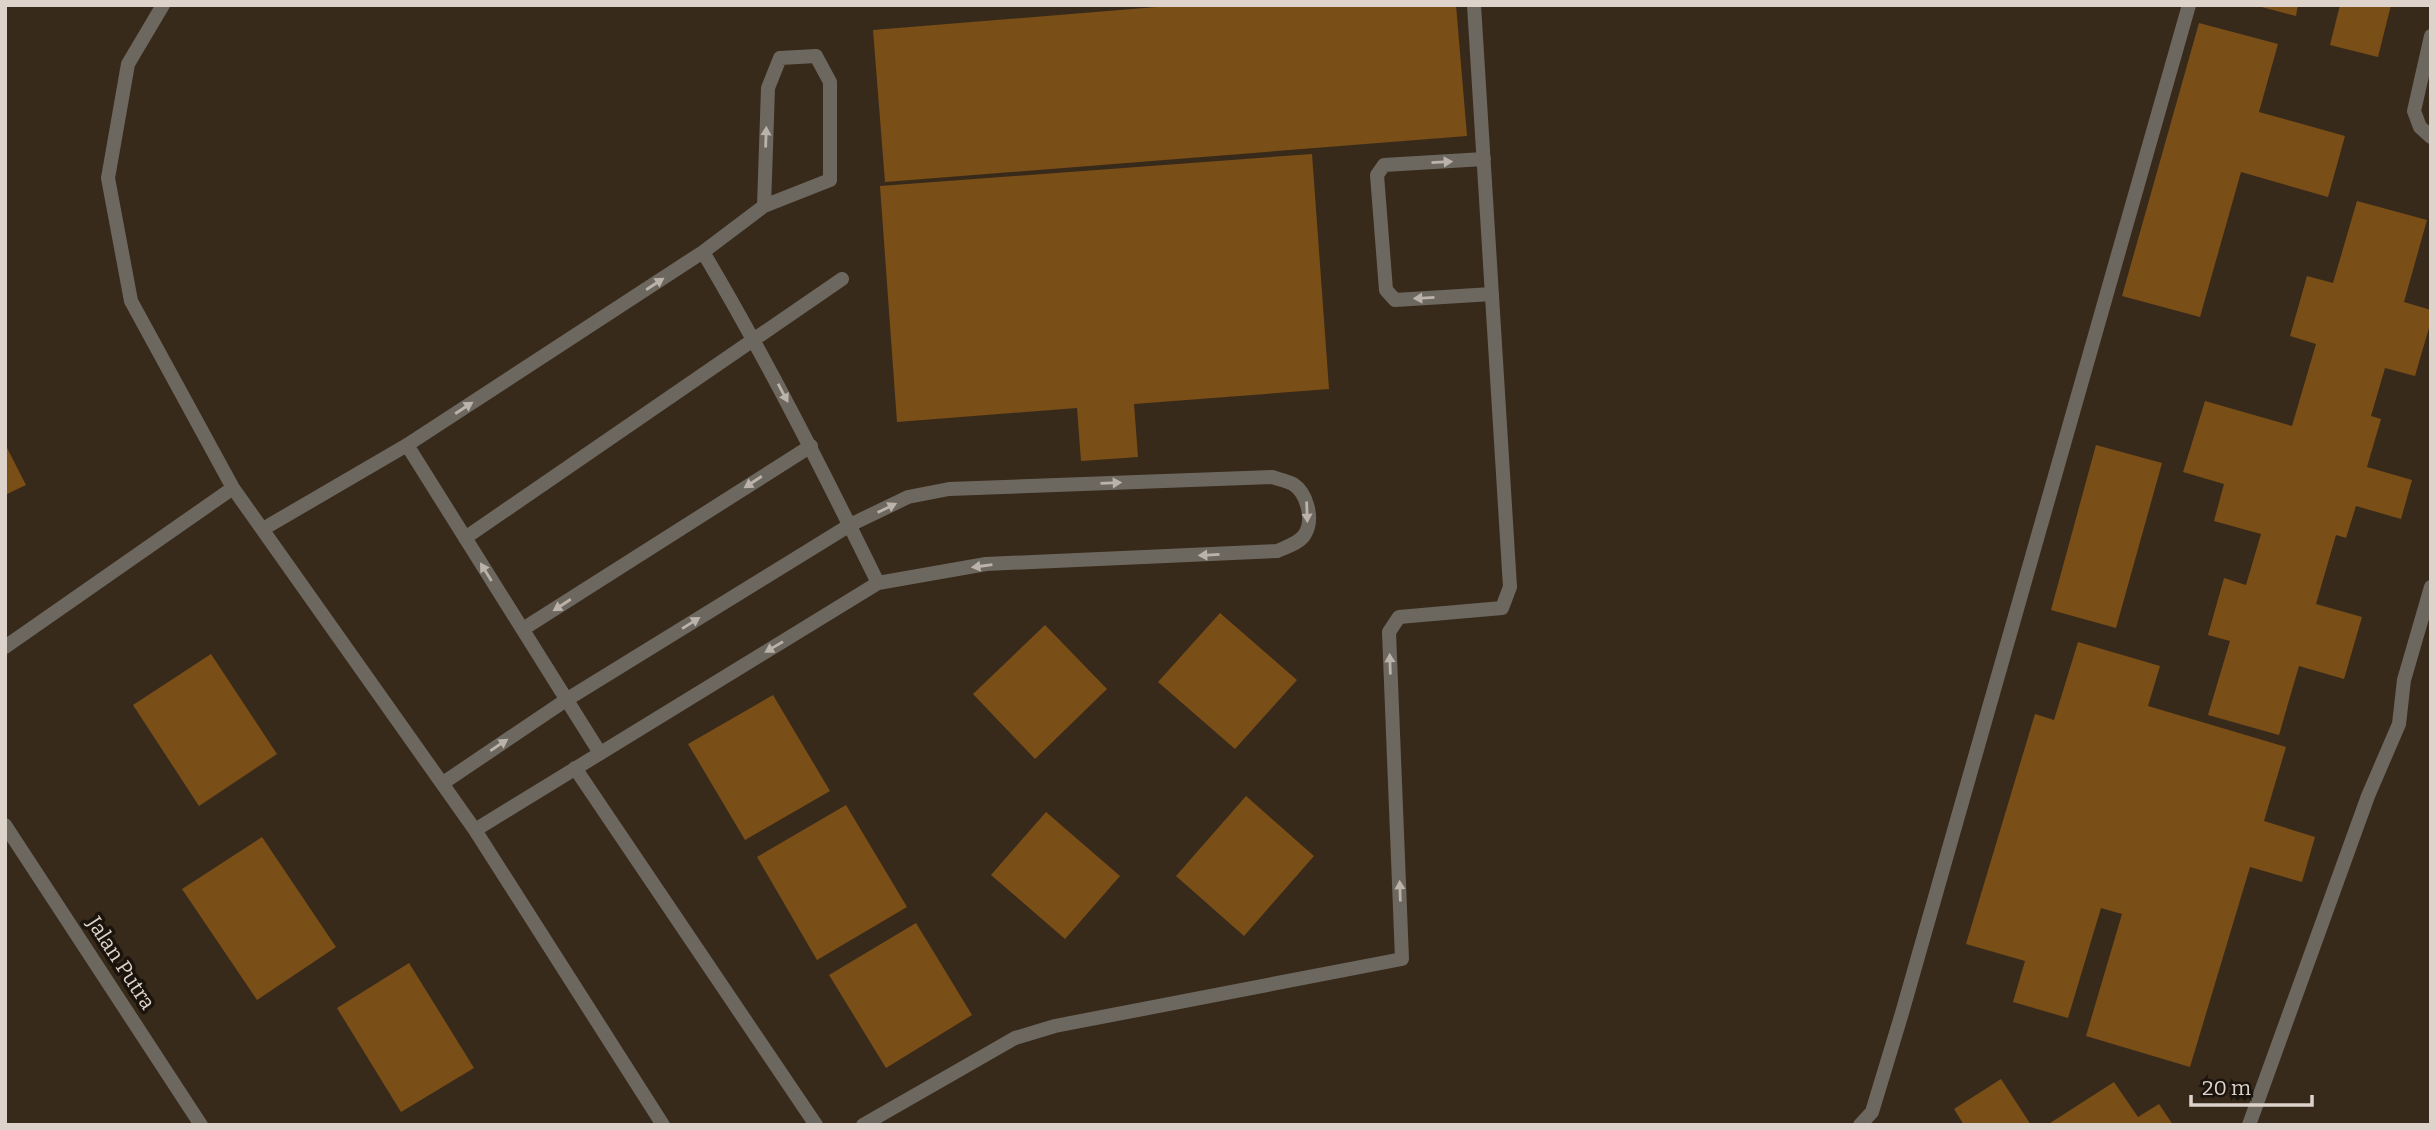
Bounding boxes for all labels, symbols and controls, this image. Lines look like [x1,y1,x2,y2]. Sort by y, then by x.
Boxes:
one-way arrow [761,126,772,148]
one-way arrow [1431,156,1453,167]
one-way arrow [645,278,664,291]
one-way arrow [1412,293,1434,304]
one-way arrow [777,383,789,403]
one-way arrow [455,401,473,415]
one-way arrow [744,476,763,489]
one-way arrow [1100,477,1122,488]
one-way arrow [1301,501,1313,523]
one-way arrow [877,502,897,513]
one-way arrow [1198,549,1220,560]
one-way arrow [970,560,992,571]
one-way arrow [480,562,493,581]
one-way arrow [552,598,571,611]
one-way arrow [681,617,701,630]
one-way arrow [764,641,783,654]
one-way arrow [1385,652,1396,674]
one-way arrow [490,738,508,752]
one-way arrow [1394,880,1405,902]
street label: Jalan Putra [81,911,161,1015]
scale bar [2191,1064,2312,1108]
text: 20 m [2202,1075,2251,1101]

